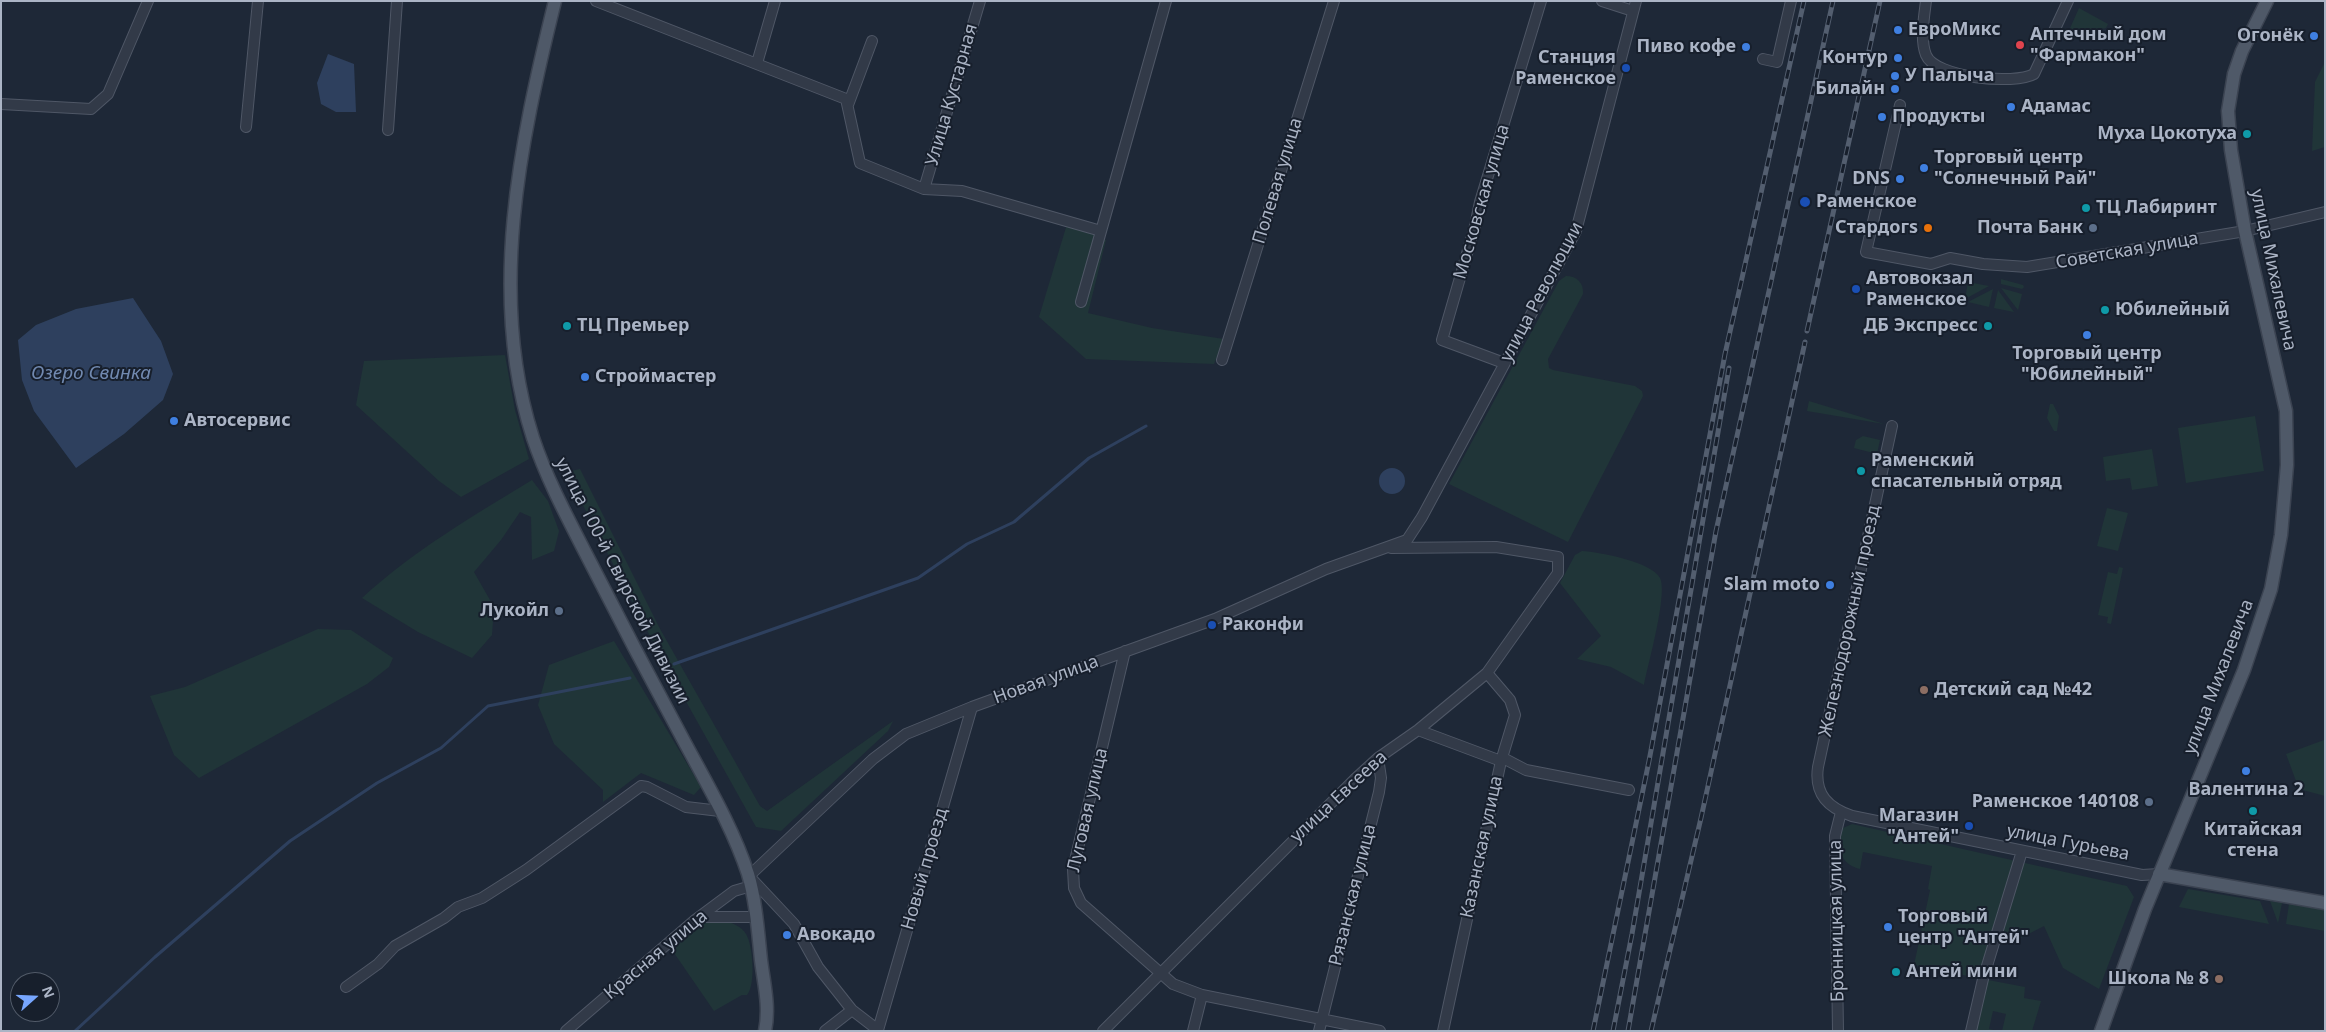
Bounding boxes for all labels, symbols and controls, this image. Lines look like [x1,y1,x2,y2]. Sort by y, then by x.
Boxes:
place label: ЕвроМикс [1908,19,2001,41]
street label: Улица Кустарная [921,21,983,169]
marker: ЕвроМикс [1892,24,1904,36]
place label: Аптечный дом "Фармакон" [2030,24,2167,66]
place label: Огонёк [2237,25,2304,47]
marker: Огонёк [2308,30,2320,42]
place label: Пиво кофе [1637,36,1736,58]
marker: Аптечный дом "Фармакон" [2014,39,2026,51]
marker: Пиво кофе [1740,41,1752,53]
place label: Станция Раменское [1515,47,1616,90]
place label: Контур [1822,47,1888,69]
marker: Контур [1892,52,1904,64]
marker: Станция Раменское [1620,62,1632,74]
place label: У Палыча [1905,65,1995,87]
marker: У Палыча [1889,70,1901,82]
place label: Билайн [1815,78,1885,100]
marker: Билайн [1889,83,1901,95]
place label: Адамас [2021,96,2091,118]
marker: Адамас [2005,101,2017,113]
place label: Продукты [1892,106,1985,128]
marker: Продукты [1876,111,1888,123]
street label: Полевая улица [1249,115,1307,247]
street label: Московская улица [1450,122,1514,282]
place label: Муха Цокотуха [2097,123,2237,145]
marker: Муха Цокотуха [2241,128,2253,140]
place label: Торговый центр "Солнечный Рай" [1934,147,2096,190]
marker: Торговый центр "Солнечный Рай" [1918,162,1930,174]
place label: DNS [1852,168,1890,190]
marker: DNS [1894,173,1906,185]
street label: улица Михалевича [2245,187,2301,353]
place label: Раменское [1816,191,1917,213]
marker: Раменское [1798,195,1812,209]
place label: ТЦ Лабиринт [2096,197,2217,219]
marker: ТЦ Лабиринт [2080,202,2092,214]
place label: Стардогs [1835,217,1918,239]
place label: Почта Банк [1977,217,2083,239]
street label: улица Революции [1496,218,1588,366]
marker: Стардогs [1922,222,1934,234]
marker: Почта Банк [2087,222,2099,234]
street label: Советская улица [2054,228,2200,274]
place label: Автовокзал Раменское [1866,268,1973,310]
marker: Автовокзал Раменское [1850,283,1862,295]
place label: Юбилейный [2115,299,2230,321]
marker: Юбилейный [2099,304,2111,316]
place label: ТЦ Премьер [577,315,689,337]
place label: ДБ Экспресс [1863,315,1978,337]
marker: ТЦ Премьер [561,320,573,332]
marker: ДБ Экспресс [1982,320,1994,332]
marker: Торговый центр "Юбилейный" [2081,329,2093,341]
place label: Торговый центр "Юбилейный" [2012,343,2162,386]
water label: Озеро Свинка [31,363,151,385]
place label: Строймастер [595,366,717,388]
marker: Строймастер [579,371,591,383]
place label: Автосервис [184,410,291,432]
marker: Автосервис [168,415,180,427]
place label: Раменский спасательный отряд [1871,450,2062,492]
street label: улица 100-й Свирской Дивизии [550,454,694,708]
marker: Раменский спасательный отряд [1855,465,1867,477]
street label: Железнодорожный проезд [1815,503,1885,739]
place label: Slam moto [1724,574,1820,596]
marker: Slam moto [1824,579,1836,591]
street label: улица Михалевича [2179,596,2259,758]
place label: Лукойл [480,600,549,622]
marker: Лукойл [553,605,565,617]
place label: Раконфи [1222,614,1304,636]
marker: Раконфи [1206,619,1218,631]
street label: Новая улица [990,651,1102,709]
place label: Детский сад №42 [1934,679,2092,701]
marker: Детский сад №42 [1918,684,1930,696]
street label: Луговая улица [1063,746,1113,874]
street label: улица Евсеева [1286,747,1392,847]
marker: Валентина 2 [2240,765,2252,777]
street label: Казанская улица [1456,774,1508,920]
place label: Валентина 2 [2189,779,2303,801]
place label: Раменское 140108 [1972,791,2139,813]
marker: Раменское 140108 [2143,796,2155,808]
place label: Магазин "Антей" [1879,805,1959,848]
marker: Китайская стена [2247,805,2259,817]
street label: Новый проезд [897,806,953,932]
place label: Китайская стена [2204,819,2302,862]
marker: Магазин "Антей" [1963,820,1975,832]
street label: улица Гурьева [2005,821,2131,865]
street label: Рязанская улица [1325,822,1381,968]
street label: Бронницкая улица [1825,840,1849,1002]
street label: Красная улица [600,906,712,1004]
place label: Торговый центр "Антей" [1898,906,2029,949]
marker: Торговый центр "Антей" [1882,921,1894,933]
place label: Авокадо [797,924,875,946]
marker: Авокадо [781,929,793,941]
place label: Антей мини [1906,961,2018,983]
marker: Антей мини [1890,966,1902,978]
place label: Школа № 8 [2108,968,2209,990]
north arrow [10,972,60,1022]
marker: Школа № 8 [2213,973,2225,985]
text: N [38,983,59,1001]

